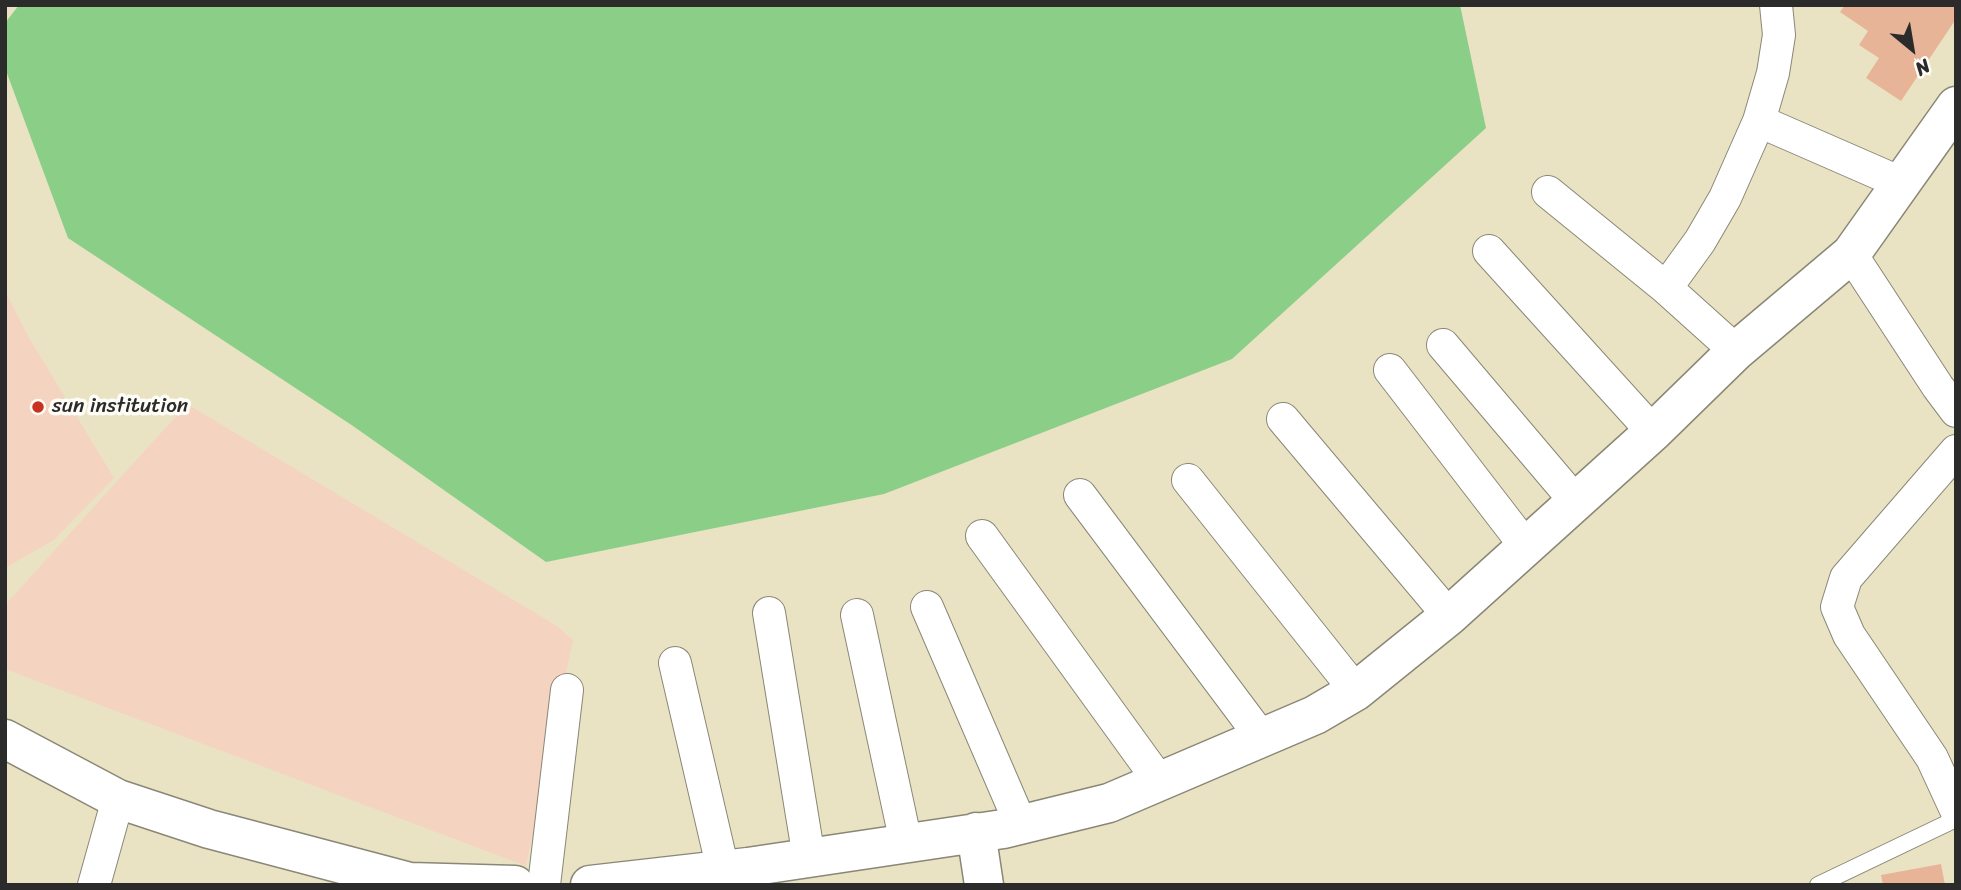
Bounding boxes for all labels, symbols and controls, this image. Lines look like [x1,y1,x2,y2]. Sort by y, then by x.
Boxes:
north arrow [1877,14,1947,84]
text: N [1909,50,1937,85]
place label: sun institution [52,394,188,420]
marker: sun institution [30,399,46,415]

